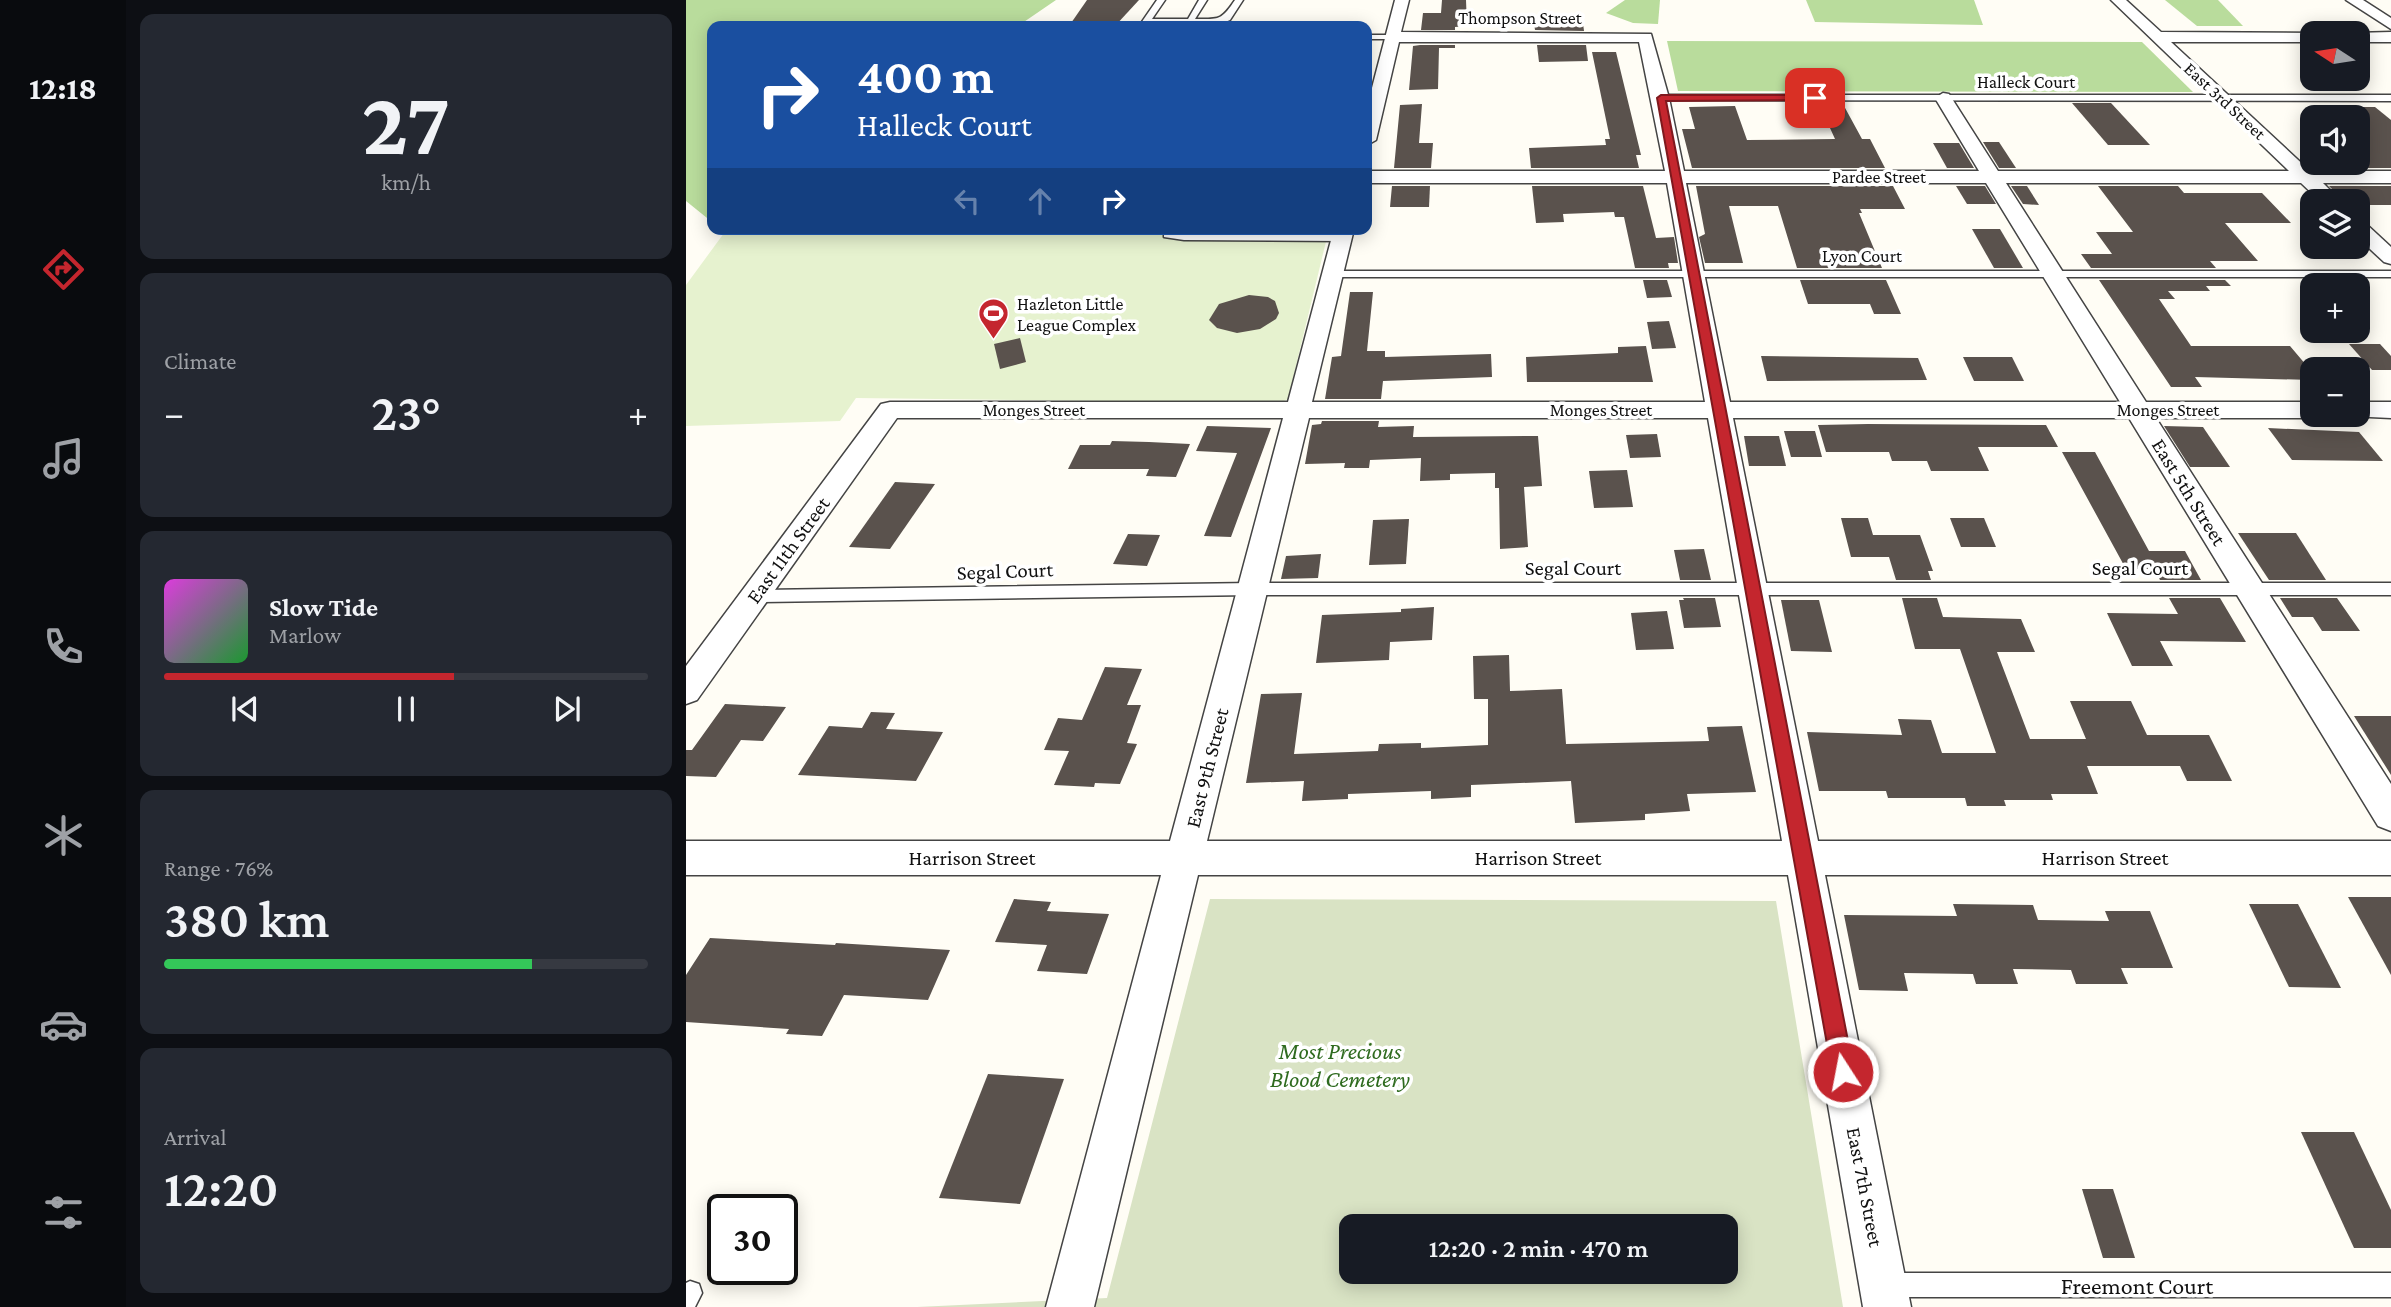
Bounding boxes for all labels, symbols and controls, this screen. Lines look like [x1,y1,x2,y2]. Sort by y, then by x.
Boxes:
street label: Thompson Street [1458,8,1583,28]
north arrow [2300,21,2370,91]
map controls [2300,21,2370,427]
icon: right [742,49,833,140]
text: 400 m [857,49,994,104]
street label: East 3rd Street [2180,58,2271,145]
pin [1785,68,1845,128]
text: 12:18 [29,70,97,106]
text: 27 [362,72,450,174]
street label: Halleck Court [1977,72,2076,92]
icon: arrive [1796,79,1834,117]
button: sound [2300,105,2370,175]
text: Halleck Court [857,107,1032,143]
street label: Pardee Street [1832,167,1927,187]
text: km/h [381,169,431,195]
icon: left [948,182,986,220]
icon: ahead [1021,182,1059,220]
icon: right [1094,182,1132,220]
button: layers [2300,189,2370,259]
icon: directions [39,245,88,294]
street label: Lyon Court [1822,246,1903,266]
button: + [2300,273,2370,343]
place label: Hazleton Little League Complex [1017,294,1137,335]
sports icon: Hazleton Little League Complex [977,297,1011,341]
text: Climate [164,348,236,374]
button: − [2300,357,2370,427]
text: 23° [371,383,441,441]
text: − [164,392,184,434]
text: + [628,392,648,434]
street label: Monges Street [983,400,1086,420]
street label: Monges Street [1550,400,1653,420]
street label: Monges Street [2117,400,2220,420]
icon: music [39,434,88,483]
street label: East 5th Street [2147,434,2232,551]
street label: East 11th Street [741,491,835,608]
street label: Segal Court [1525,556,1622,580]
street label: Segal Court [2092,556,2189,580]
street label: Segal Court [956,557,1055,585]
text: Slow Tide [269,593,378,622]
icon: phone [39,622,88,671]
text: Marlow [269,622,341,648]
icon: previous [226,690,264,728]
icon: pause [387,690,425,728]
icon: next [548,690,586,728]
street label: East 9th Street [1181,705,1234,830]
icon: climate [39,811,88,860]
street label: Harrison Street [908,846,1037,870]
street label: Harrison Street [1474,846,1603,870]
street label: Harrison Street [2041,846,2170,870]
text: Range · 76% [164,855,273,881]
text: 380 km [164,890,329,948]
icon: car [39,1000,88,1049]
position arrow [1806,1035,1880,1109]
park label: Most Precious Blood Cemetery [1270,1037,1410,1092]
text: Arrival [164,1124,227,1150]
street label: East 7th Street [1842,1125,1889,1250]
text: 12:20 [164,1159,279,1217]
icon: filters [39,1188,88,1237]
speed limit sign: 30 [707,1194,798,1285]
text: 12:20 · 2 min · 470 m [1429,1234,1648,1263]
street label: Freemont Court [2061,1272,2214,1299]

